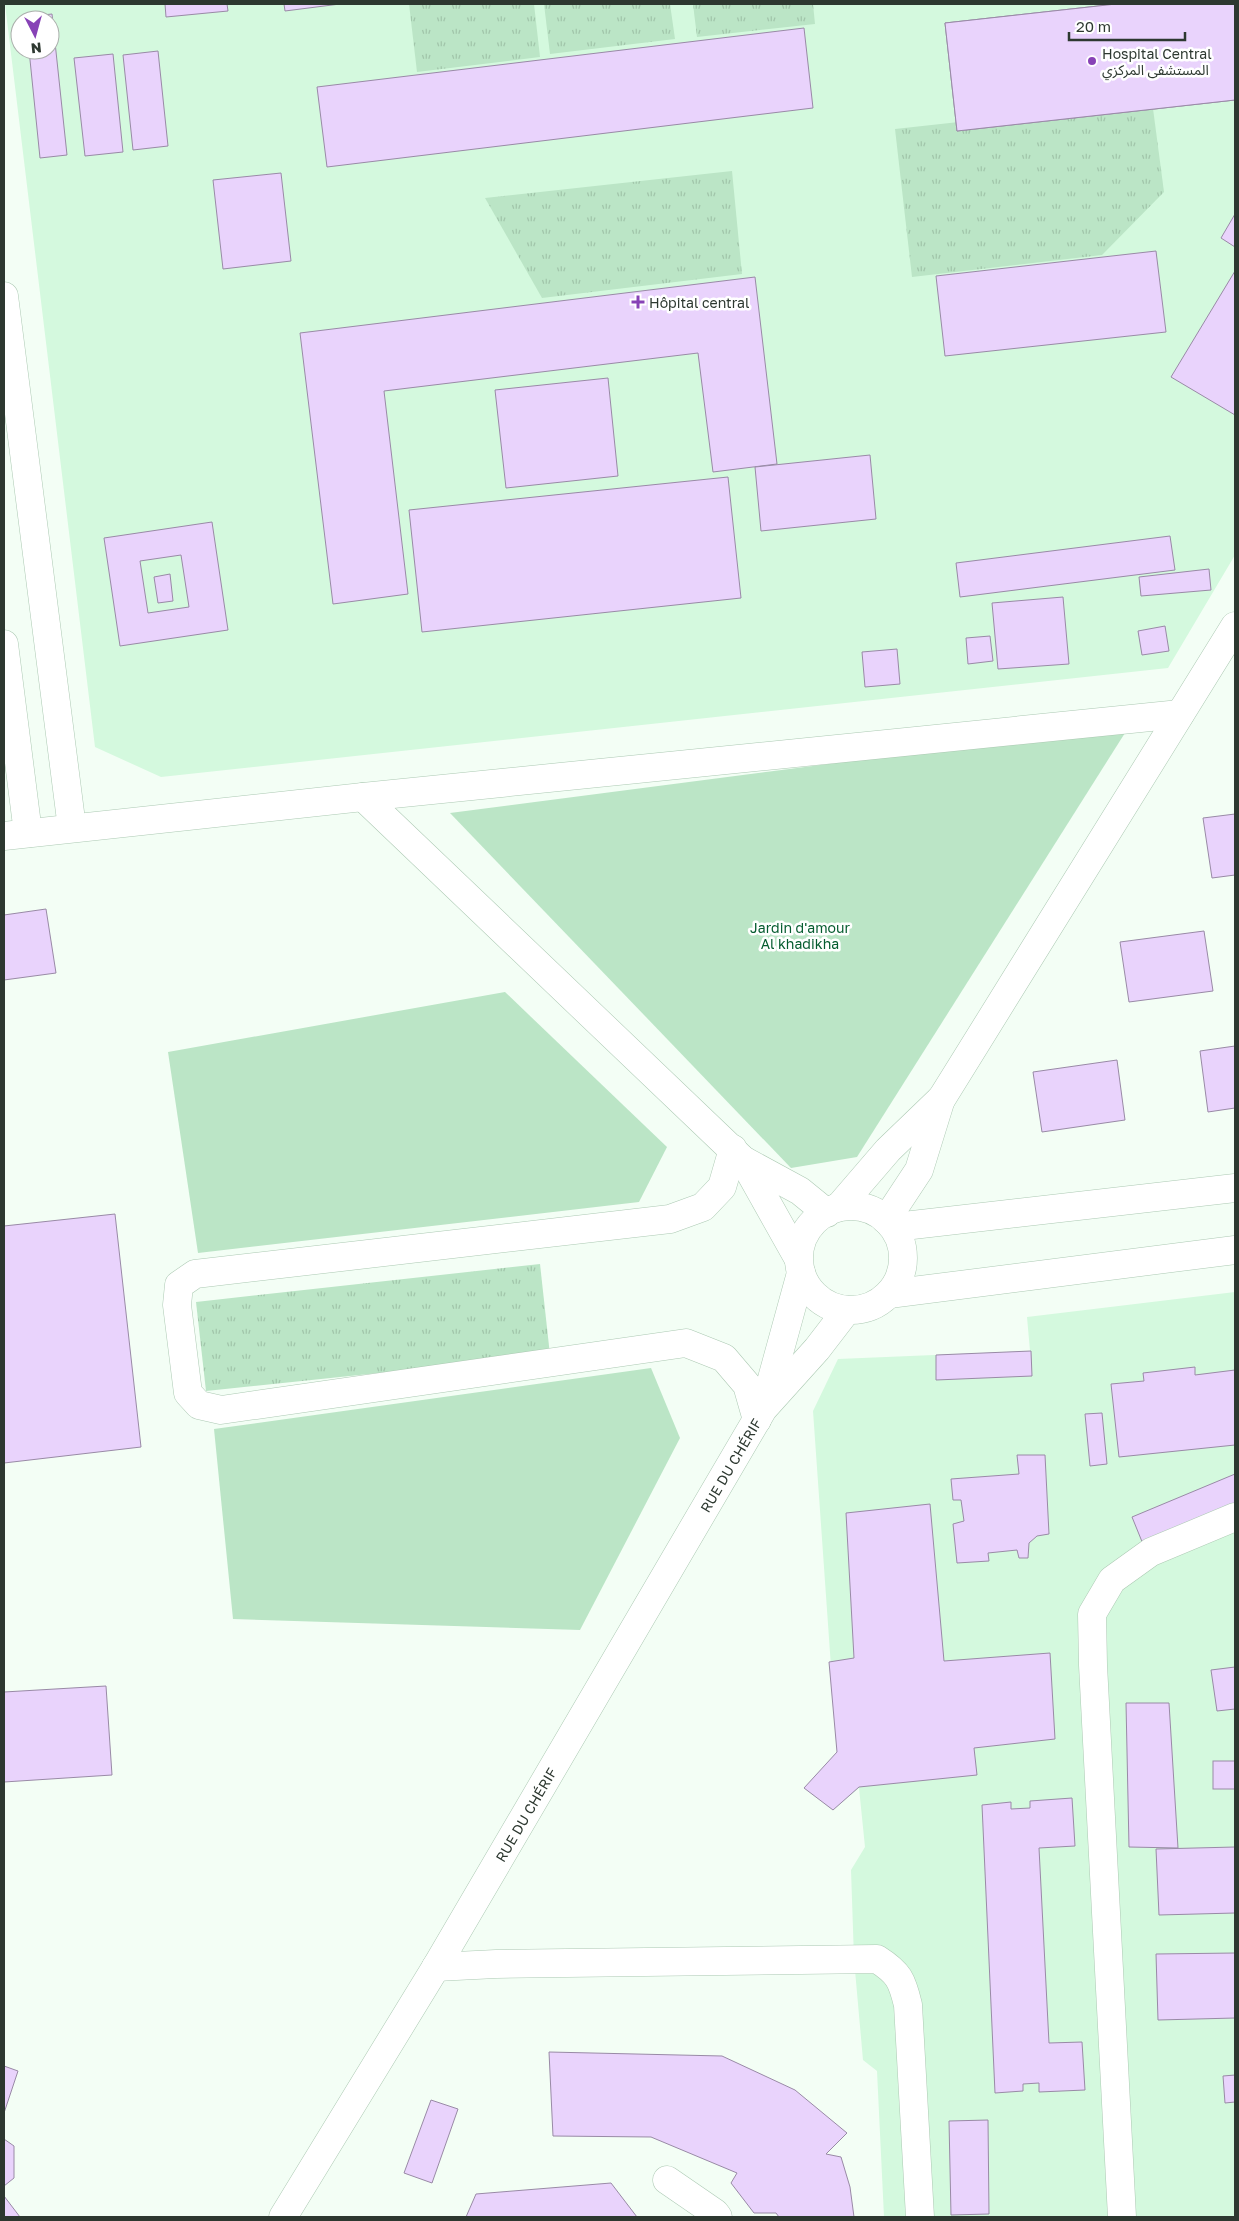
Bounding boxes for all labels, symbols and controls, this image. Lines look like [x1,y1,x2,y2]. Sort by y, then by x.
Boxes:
north arrow [10,10,60,60]
scale bar [1069,10,1185,42]
text: 20 m [1076,17,1111,35]
text: N [30,39,43,57]
place label: Hospital Central المستشفى المركزي [1102,45,1212,81]
marker: Hospital Central المستشفى المركزي [1086,55,1098,67]
place label: Hôpital central [649,294,749,311]
marker: Hôpital central [631,295,645,309]
park label: Jardin d'amour Al khadikha [750,919,850,952]
street label: RUE DU CHÉRIF [696,1415,764,1515]
street label: RUE DU CHÉRIF [491,1764,560,1864]

